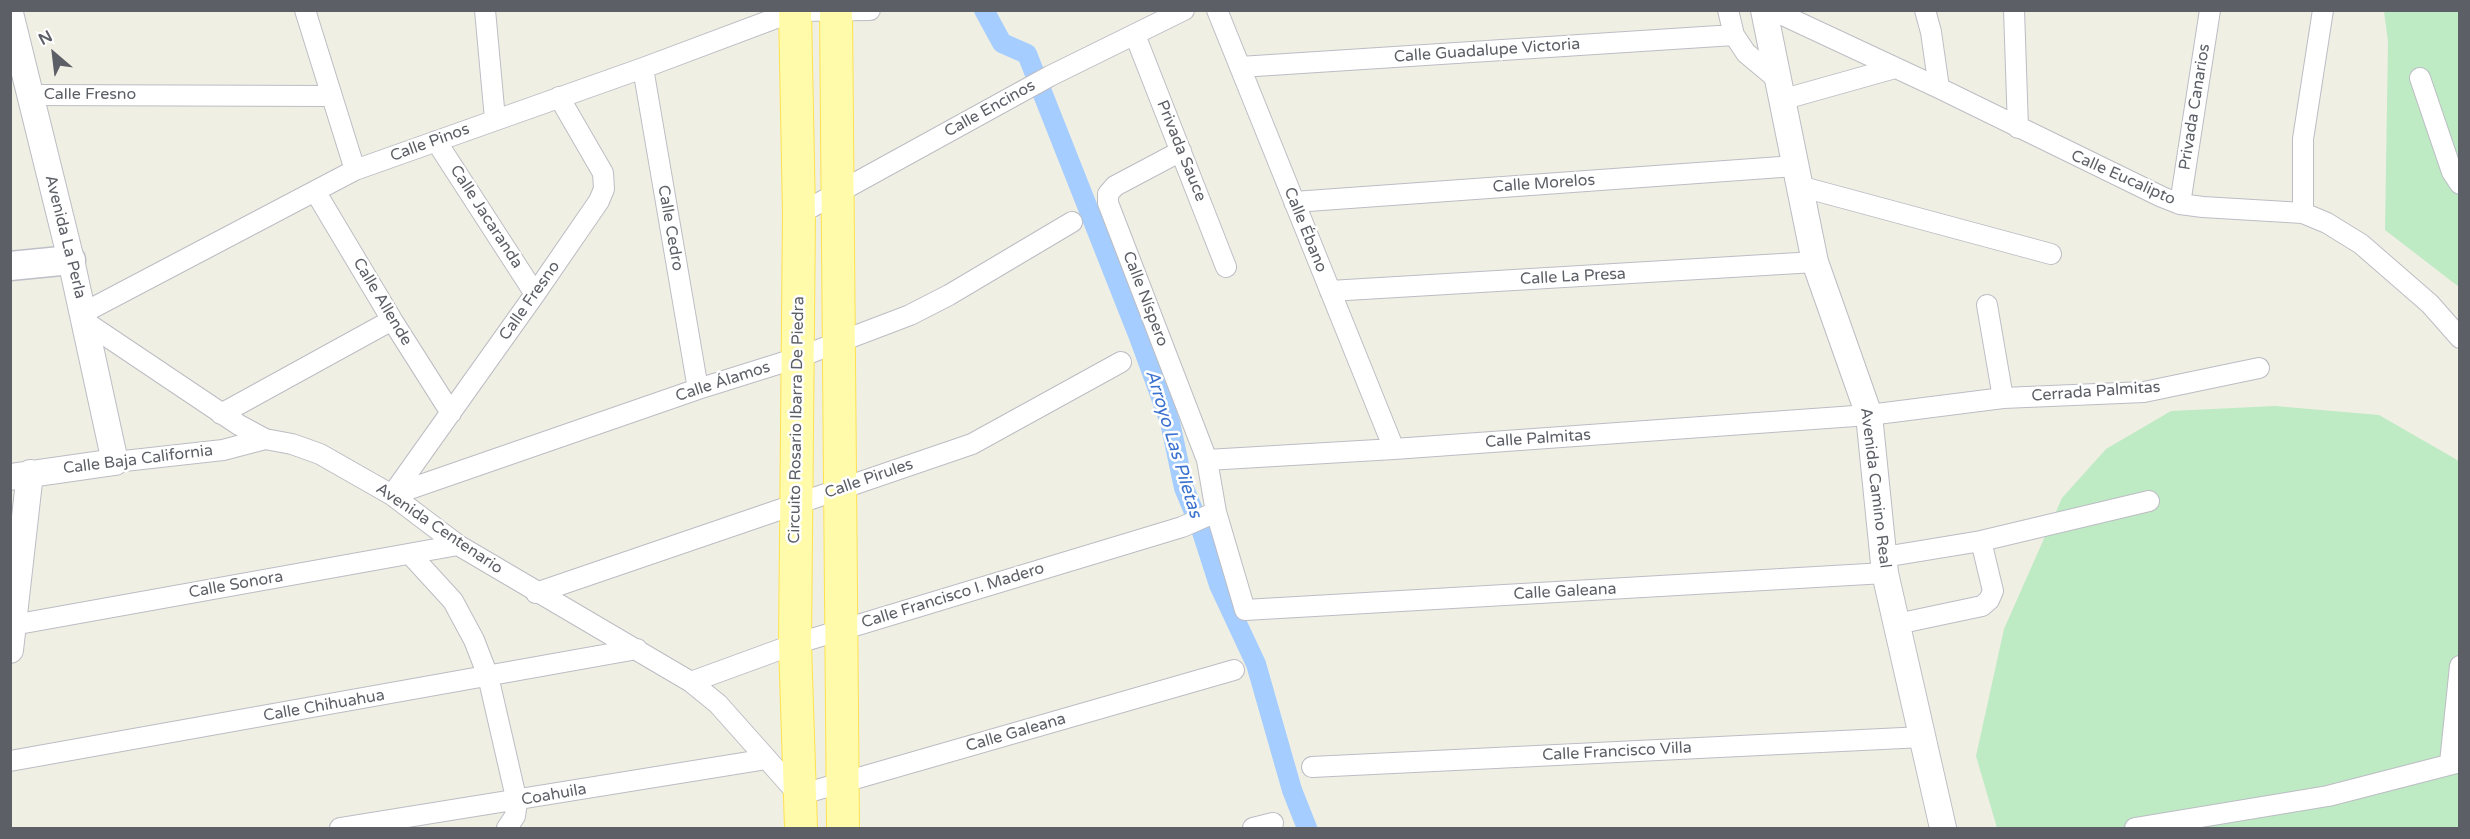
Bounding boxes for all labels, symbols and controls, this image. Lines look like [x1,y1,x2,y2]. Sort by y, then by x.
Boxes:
north arrow [24,24,84,84]
text: N [35,26,56,50]
street label: Calle Guadalupe Victoria [1393,35,1581,67]
street label: Privada Canarios [2176,42,2214,172]
street label: Calle Encinos [941,76,1039,142]
street label: Calle Fresno [44,85,136,105]
street label: Privada Sauce [1152,98,1210,204]
street label: Calle Pinos [388,120,472,166]
street label: Calle Eucalipto [2068,146,2178,210]
street label: Calle Jacaranda [445,162,527,272]
street label: Calle Morelos [1492,171,1596,197]
street label: Avenida La Perla [40,173,90,301]
street label: Calle Cedro [653,184,687,272]
street label: Calle Ébano [1279,185,1331,275]
street label: Calle Níspero [1118,249,1172,349]
street label: Calle Allende [348,255,416,349]
street label: Calle Fresno [496,258,564,344]
street label: Calle La Presa [1520,265,1626,289]
street label: Circuito Rosario Ibarra De Piedra [785,296,809,544]
street label: Calle Álamos [673,358,773,406]
water label: Arroyo Las Piletas [1140,368,1206,520]
street label: Cerrada Palmitas [2031,378,2161,406]
street label: Avenida Camino Real [1856,407,1894,569]
street label: Calle Palmitas [1484,426,1592,452]
street label: Calle Baja California [62,441,214,479]
street label: Calle Pirules [822,455,916,503]
street label: Avenida Centenario [372,479,506,579]
street label: Calle Francisco I. Madero [859,559,1047,633]
street label: Calle Sonora [187,567,285,603]
street label: Calle Galeana [1513,580,1617,604]
street label: Calle Chihuahua [262,686,386,726]
street label: Calle Galeana [964,710,1068,756]
street label: Calle Francisco Villa [1542,738,1692,766]
street label: Coahuila [520,780,588,810]

